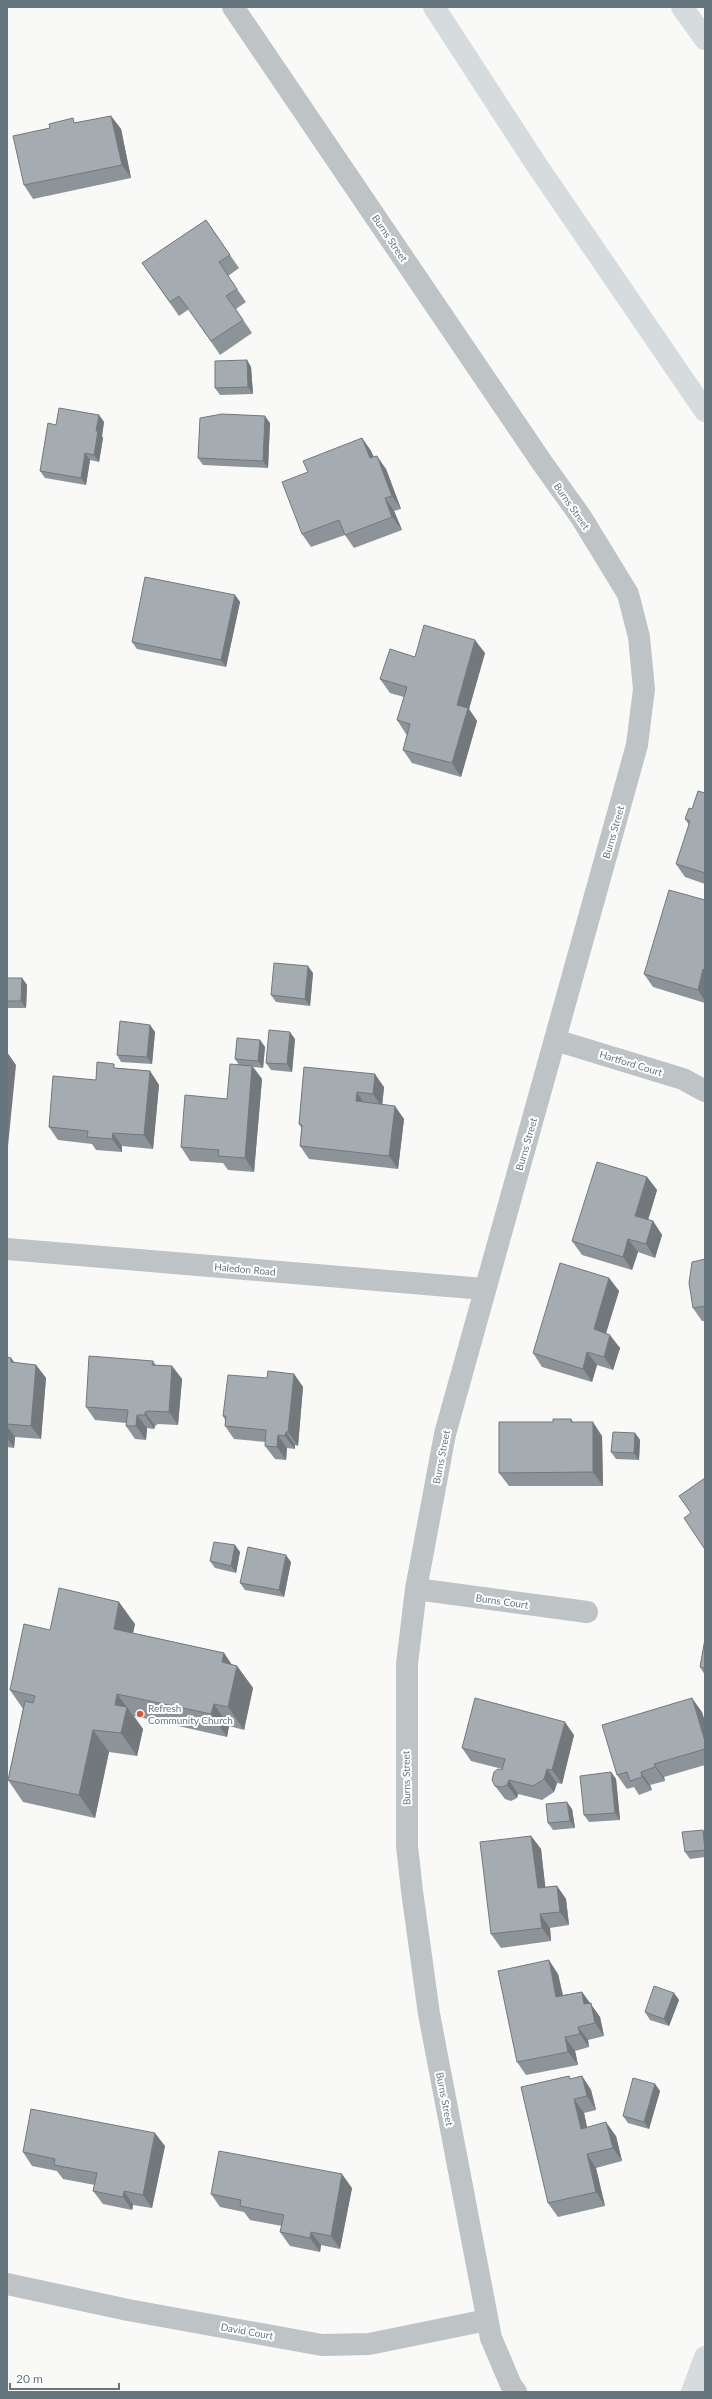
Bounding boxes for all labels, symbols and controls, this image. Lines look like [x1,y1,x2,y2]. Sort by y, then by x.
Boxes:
street label: Burns Street [370,212,410,264]
street label: Burns Street [551,480,593,532]
street label: Burns Street [600,804,626,860]
street label: Hartford Court [598,1048,664,1078]
street label: Burns Street [513,1116,539,1172]
street label: Haledon Road [214,1260,276,1278]
street label: Burns Street [430,1429,452,1485]
street label: Burns Court [475,1591,530,1611]
place label: Refresh Community Church [148,1702,233,1726]
marker: Refresh Community Church [135,1709,145,1719]
street label: Burns Street [400,1750,412,1805]
street label: Burns Street [434,2071,456,2127]
street label: David Court [220,2320,275,2342]
scale bar [10,2365,119,2391]
text: 20 m [16,2371,43,2386]

